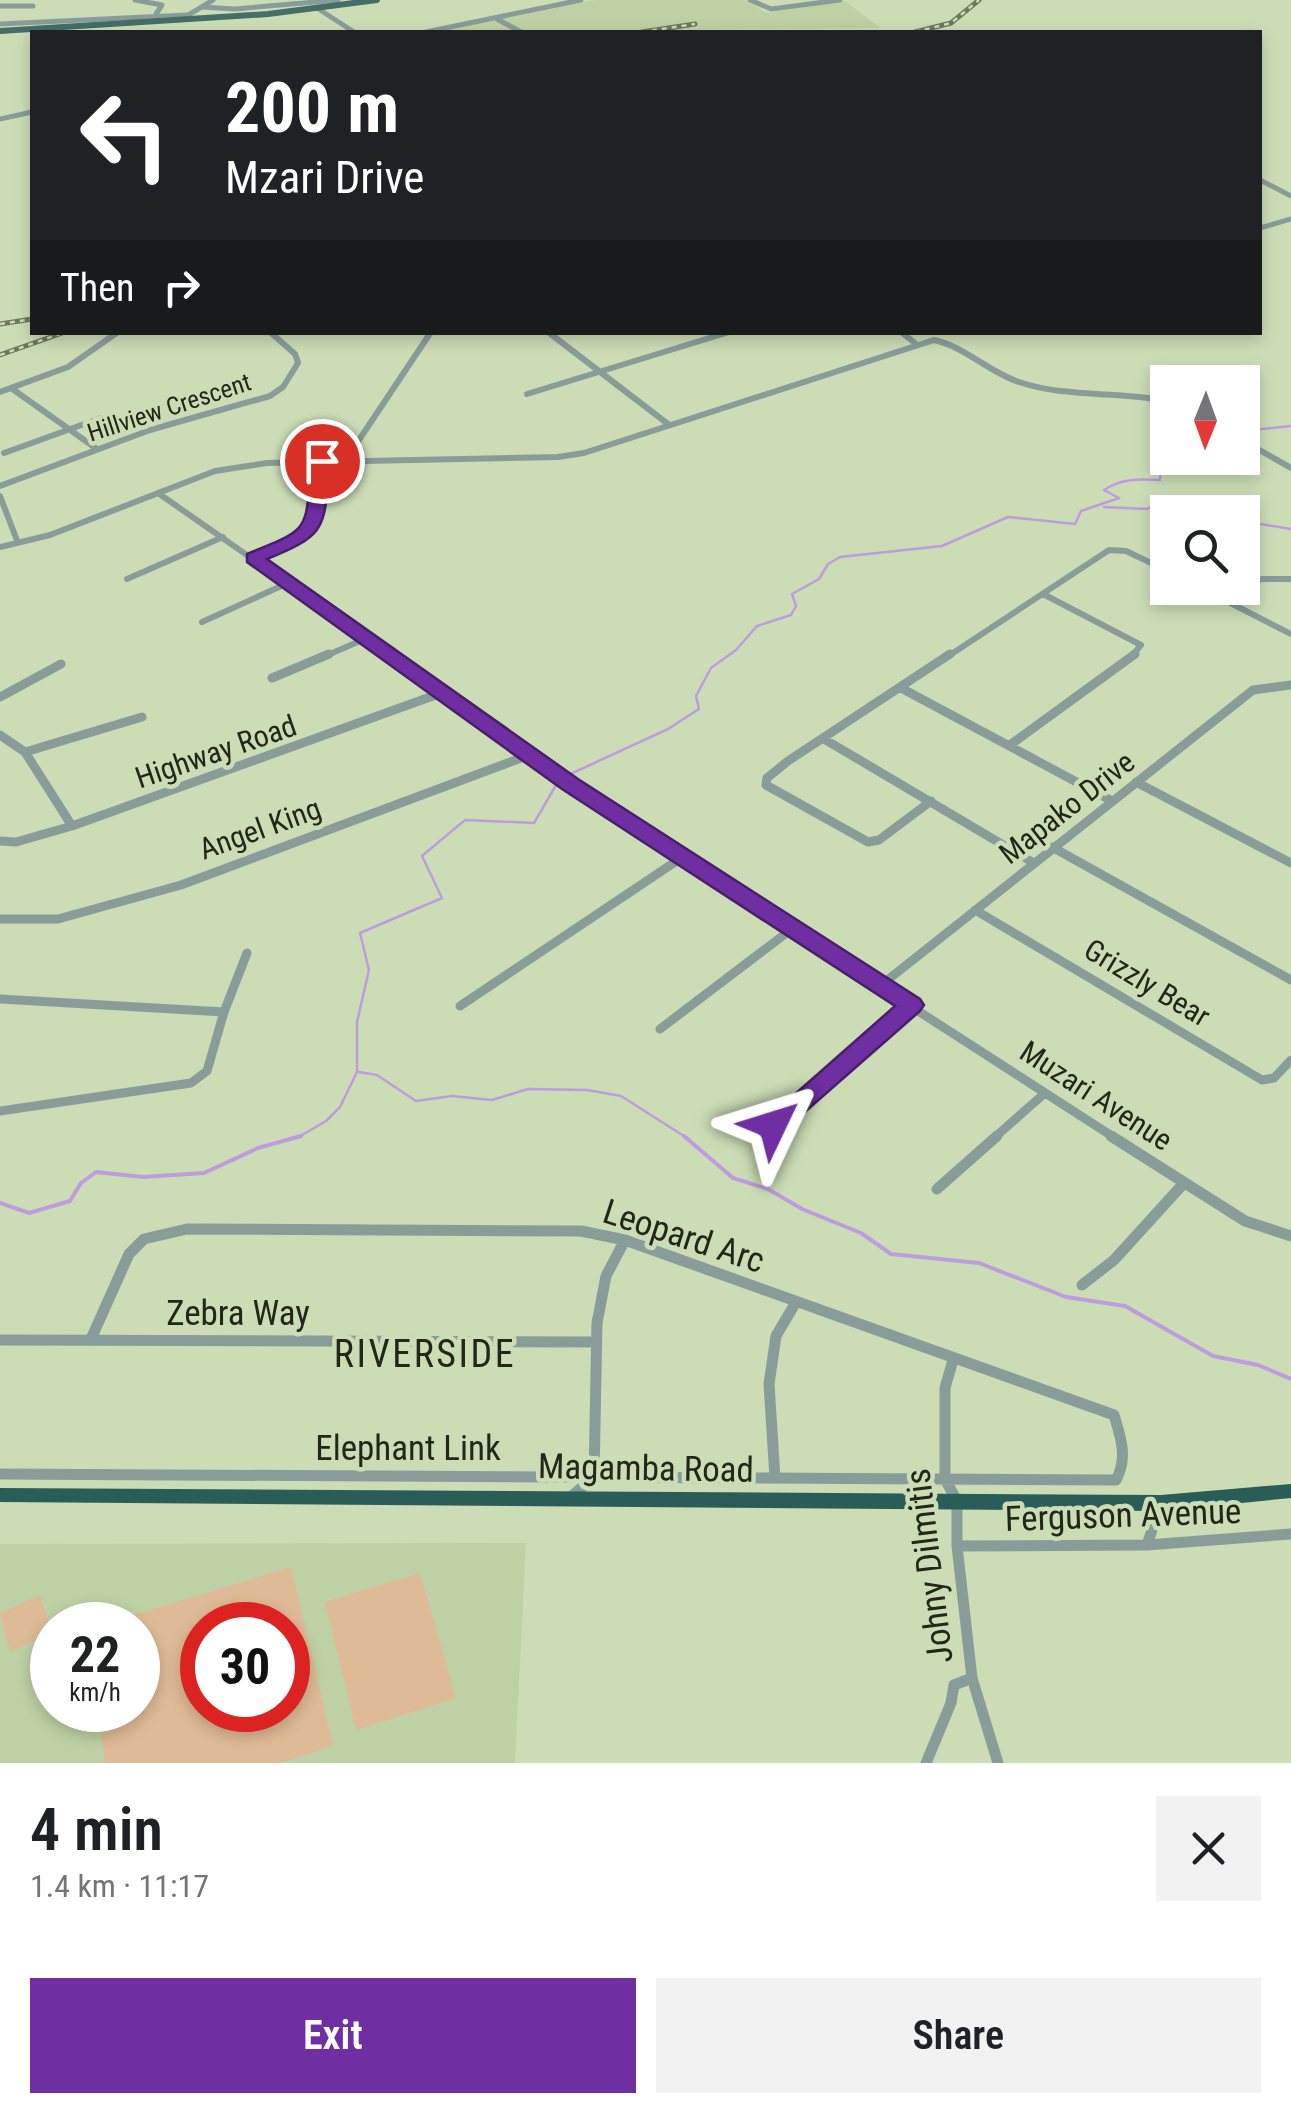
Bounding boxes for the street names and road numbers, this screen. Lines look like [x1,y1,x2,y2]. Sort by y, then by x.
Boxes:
street label: Hillview Crescent [84,367,255,448]
street label: Highway Road [131,708,301,795]
street label: Mapako Drive [992,744,1141,871]
street label: Angel King [194,790,325,867]
street label: Grizzly Bear [1078,931,1216,1034]
street label: Muzari Avenue [1014,1034,1179,1158]
street label: Leopard Arc [598,1191,770,1282]
street label: Zebra Way [166,1293,310,1334]
street label: Elephant Link [315,1428,501,1469]
street label: Magamba Road [538,1446,754,1491]
street label: Johny Dilmitis [897,1466,962,1666]
street label: Ferguson Avenue [1004,1491,1242,1540]

